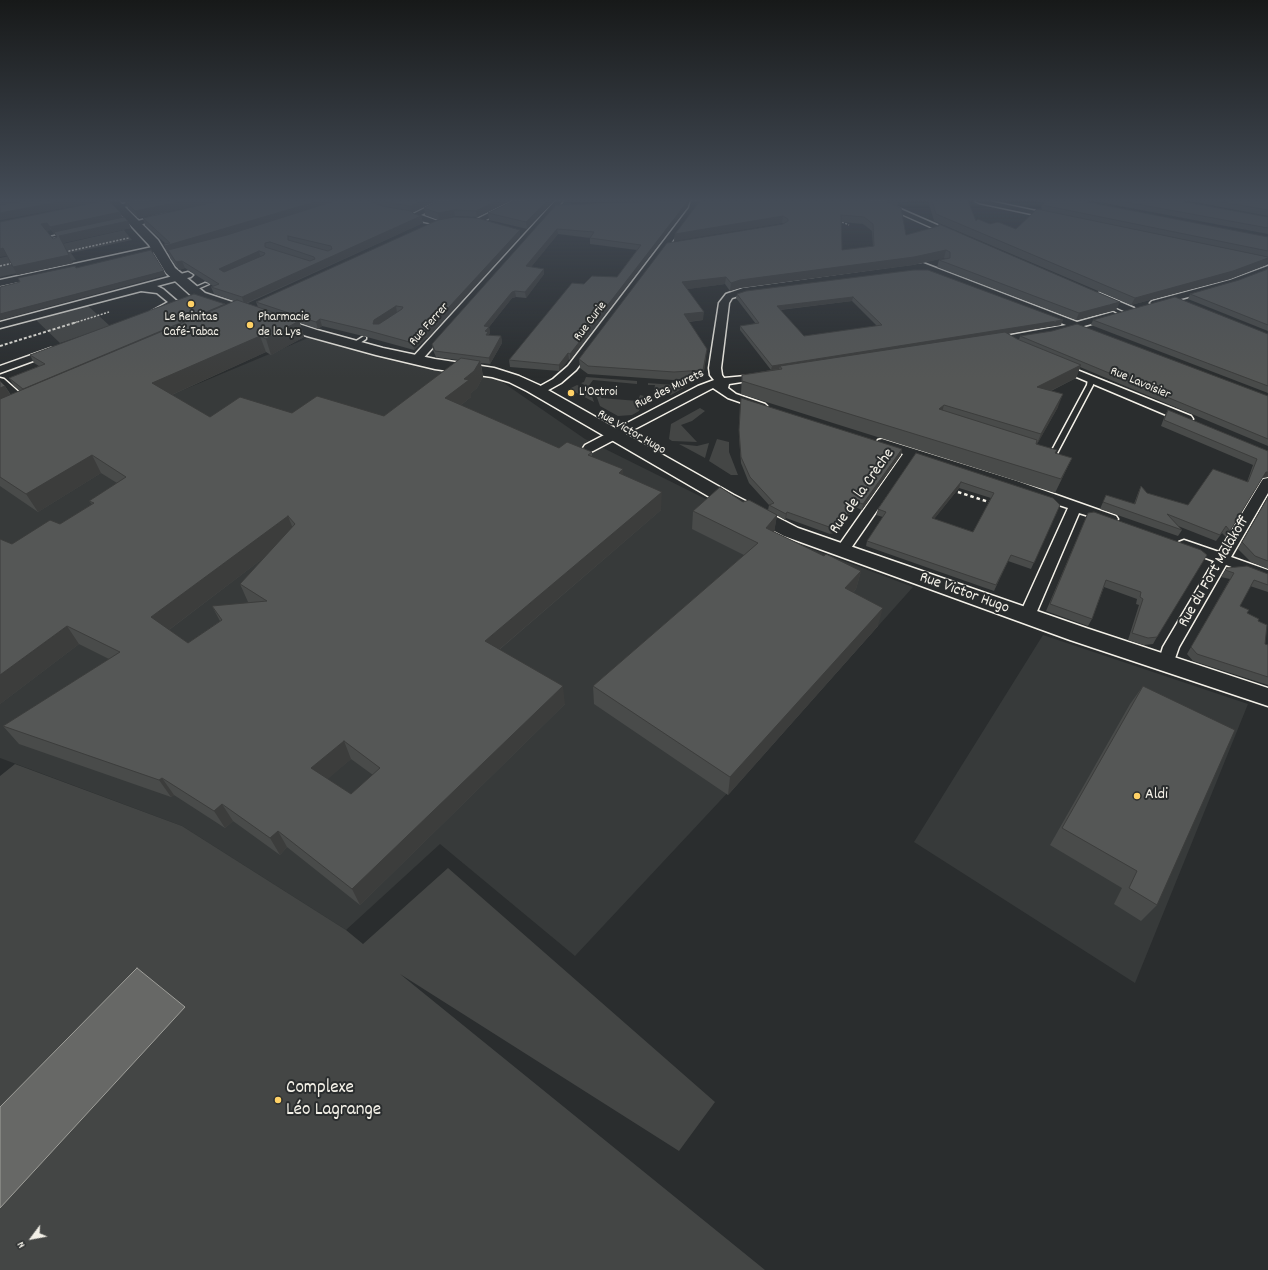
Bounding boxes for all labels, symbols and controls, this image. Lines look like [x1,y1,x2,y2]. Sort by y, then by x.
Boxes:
marker: Le Reinitas Café-Tabac [186,299,196,309]
street label: Rue Curie [571,299,611,345]
street label: Rue Ferrer [407,300,453,350]
place label: Le Reinitas Café-Tabac [163,310,219,341]
place label: Pharmacie de la Lys [258,310,309,341]
marker: Pharmacie de la Lys [245,320,255,330]
street label: Rue Lavoisier [1107,364,1173,404]
street label: Rue des Murets [633,367,707,413]
place label: L'Octroi [579,385,617,401]
marker: L'Octroi [566,388,576,398]
street label: Rue Victor Hugo [594,407,668,459]
street label: Rue de la Crèche [826,445,900,539]
street label: Rue du Fort Malakoff [1175,513,1255,631]
street label: Rue Victor Hugo [916,569,1012,619]
place label: Aldi [1145,786,1168,806]
marker: Aldi [1132,791,1142,801]
place label: Complexe Léo Lagrange [286,1078,381,1122]
marker: Complexe Léo Lagrange [273,1095,283,1105]
north arrow [12,1218,52,1258]
text: N [14,1238,30,1251]

